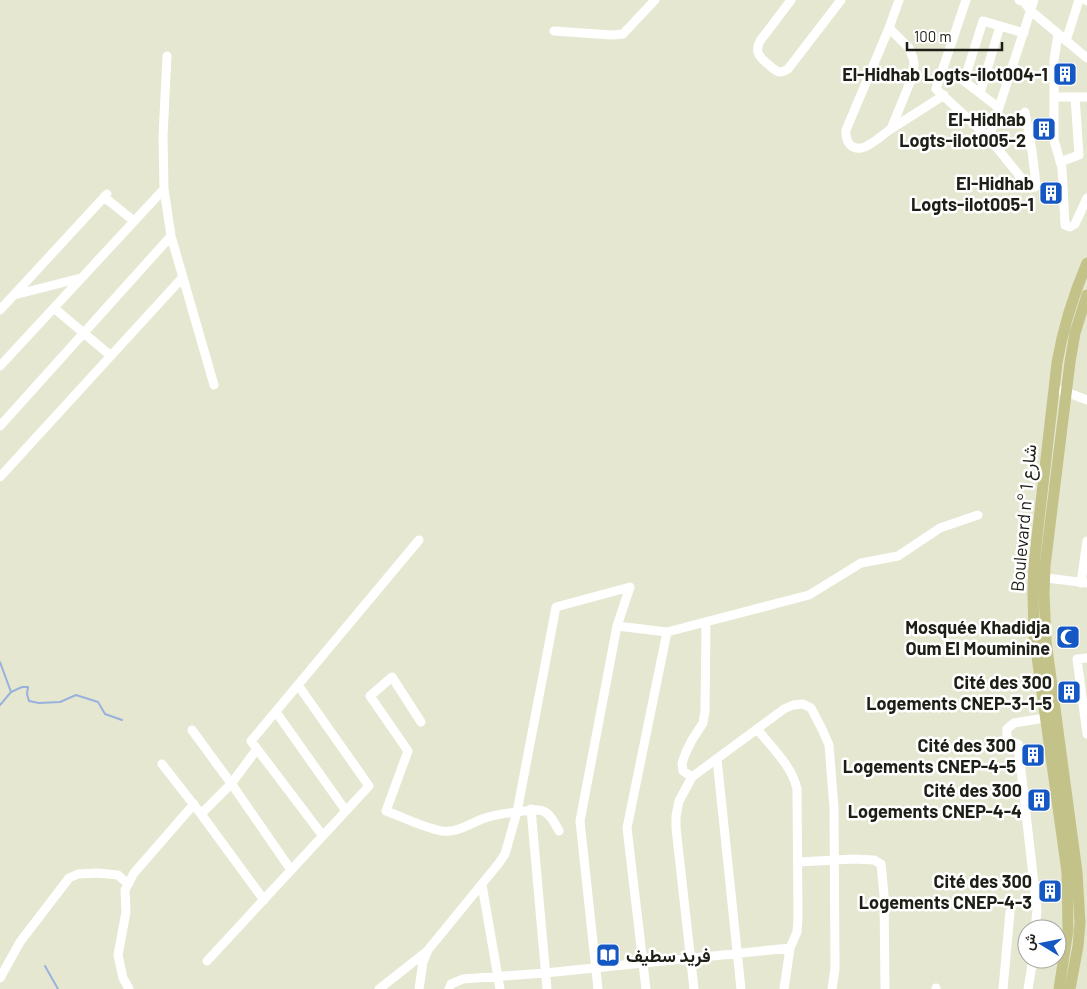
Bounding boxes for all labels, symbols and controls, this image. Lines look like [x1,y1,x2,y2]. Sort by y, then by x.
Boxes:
scale bar [907,20,1002,52]
text: 100 m [914,27,952,45]
building icon: El-Hidhab Logts-ilot004-1 [1052,61,1078,87]
place label: El-Hidhab Logts-ilot004-1 [842,63,1048,85]
place label: El-Hidhab Logts-ilot005-2 [899,108,1026,151]
building icon: El-Hidhab Logts-ilot005-2 [1031,116,1057,142]
place label: El-Hidhab Logts-ilot005-1 [911,172,1034,215]
building icon: El-Hidhab Logts-ilot005-1 [1038,180,1064,206]
street label: Boulevard n° شارع 1 [1006,443,1042,593]
place label: Mosquée Khadidja Oum El Mouminine [905,616,1050,659]
mosque icon: Mosquée Khadidja Oum El Mouminine [1055,624,1081,650]
place label: Cité des 300 Logements CNEP-3-1-5 [866,671,1052,714]
building icon: Cité des 300 Logements CNEP-3-1-5 [1056,679,1082,705]
place label: Cité des 300 Logements CNEP-4-5 [843,734,1016,777]
building icon: Cité des 300 Logements CNEP-4-5 [1020,742,1046,768]
place label: Cité des 300 Logements CNEP-4-4 [848,779,1022,822]
building icon: Cité des 300 Logements CNEP-4-4 [1026,787,1052,813]
place label: Cité des 300 Logements CNEP-4-3 [859,870,1032,913]
building icon: Cité des 300 Logements CNEP-4-3 [1037,878,1063,904]
north arrow [1017,919,1067,969]
text: ش [1019,932,1040,952]
library icon: فريد سطيف [595,942,621,968]
place label: فريد سطيف [626,944,711,967]

